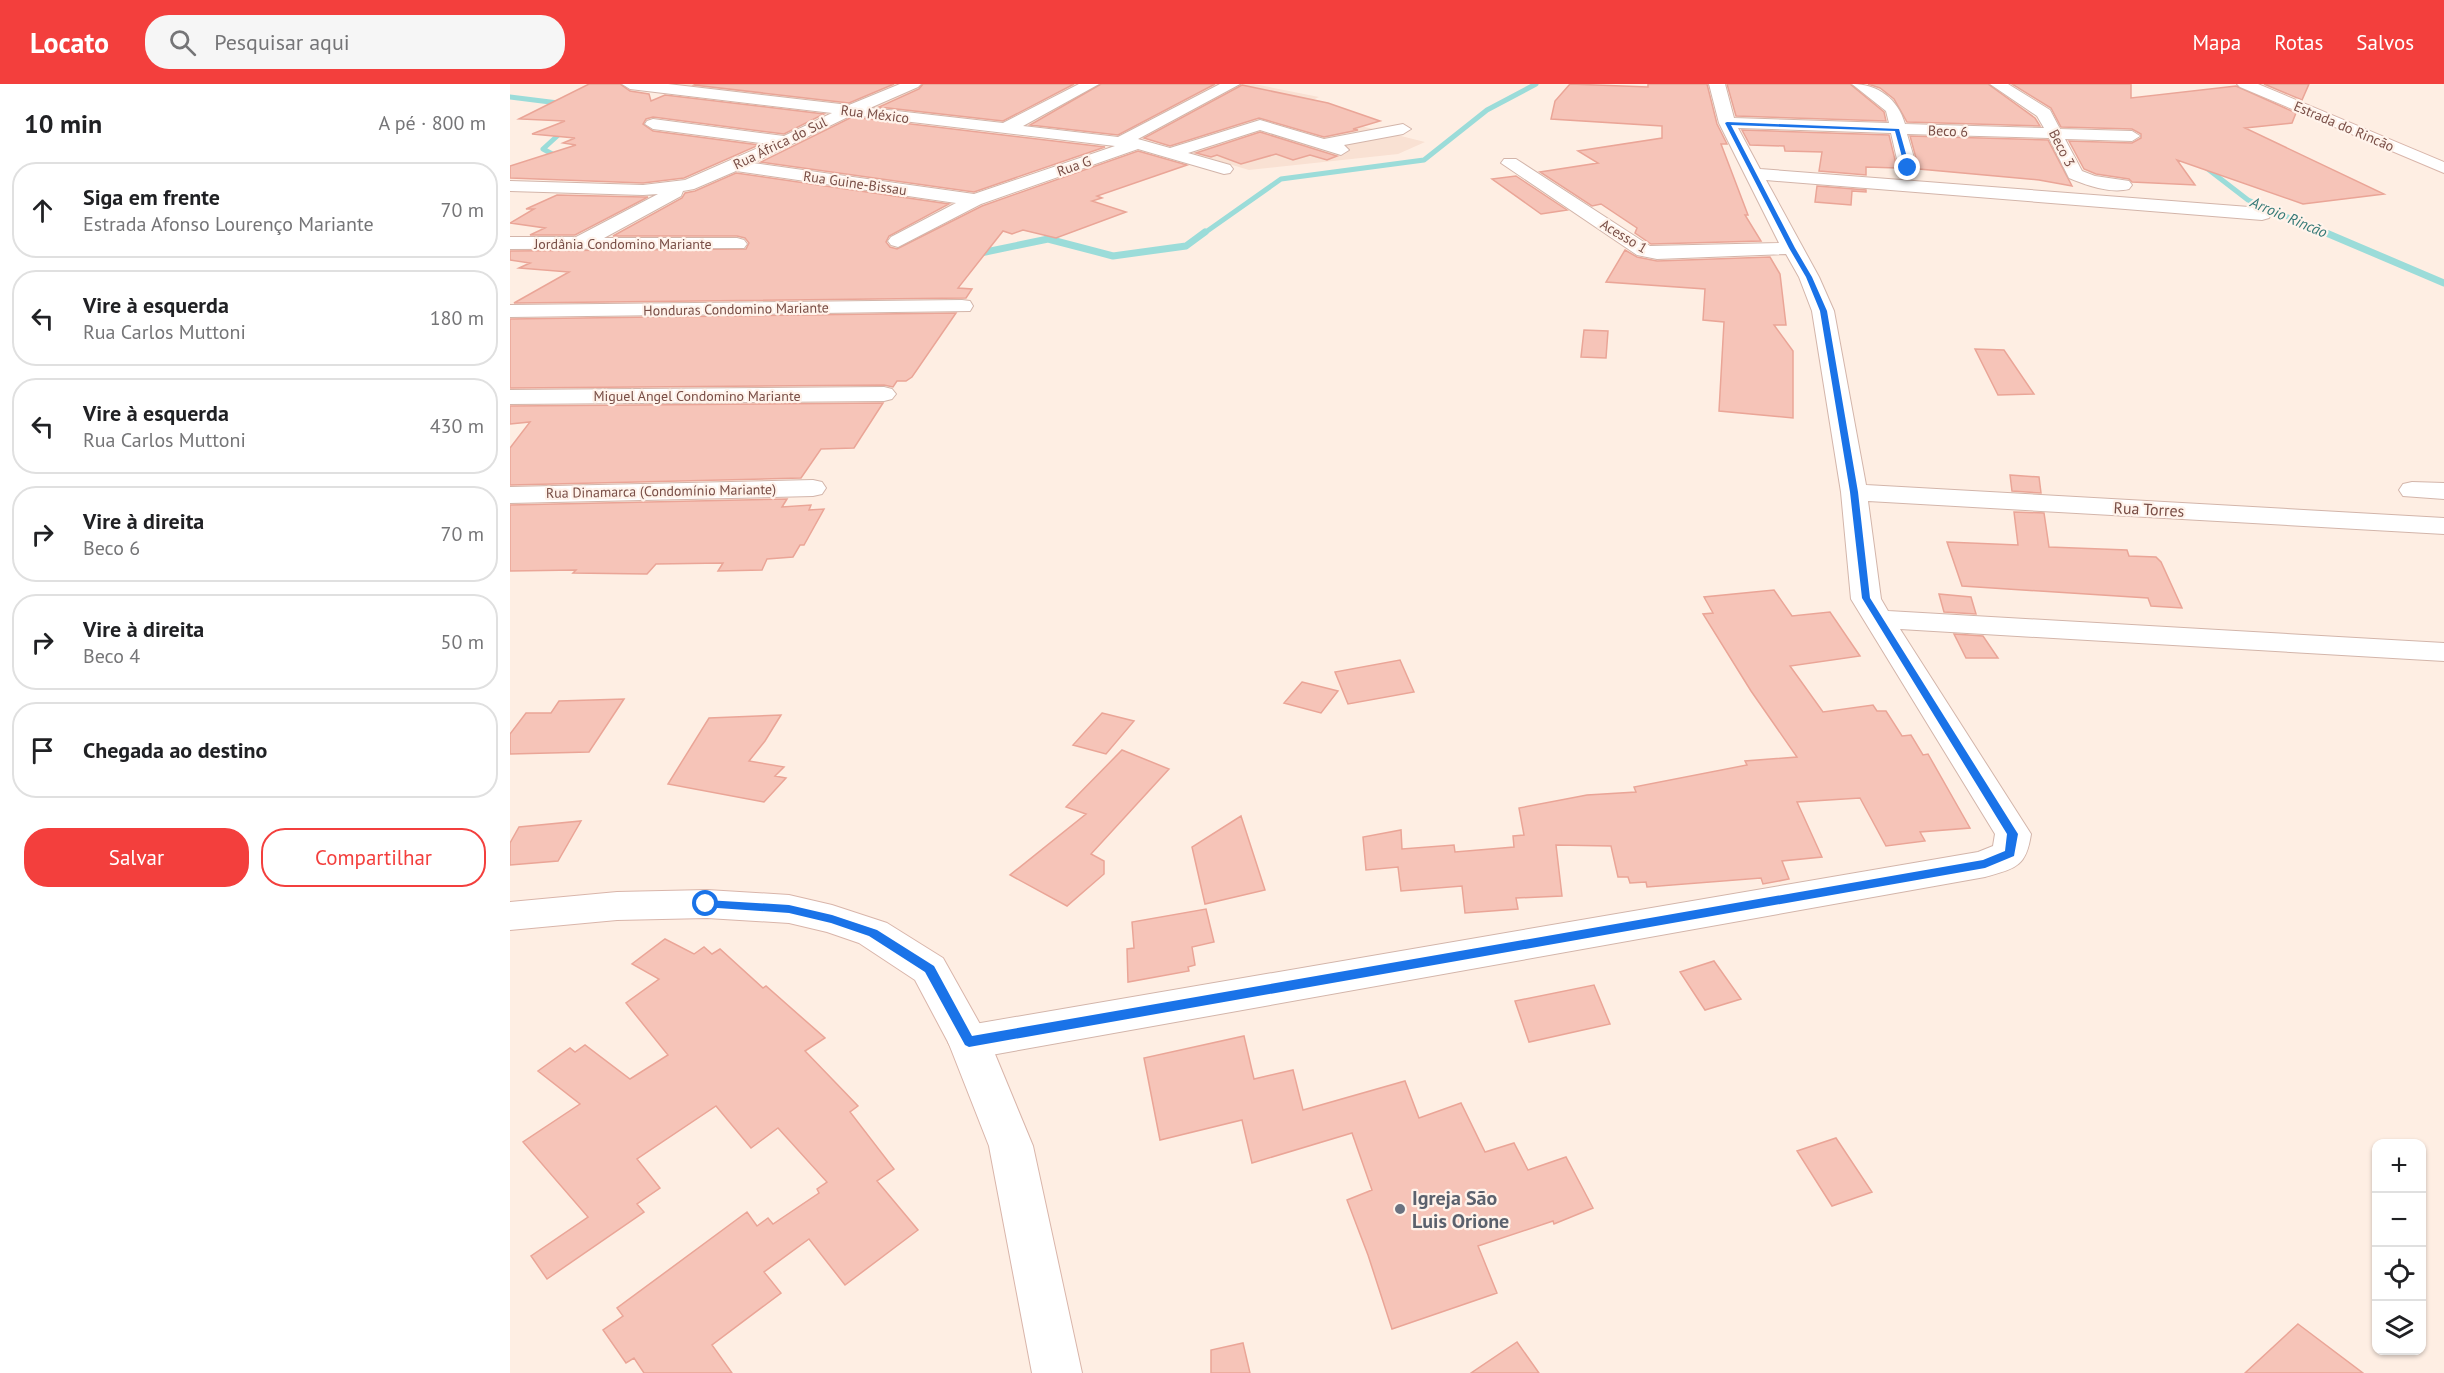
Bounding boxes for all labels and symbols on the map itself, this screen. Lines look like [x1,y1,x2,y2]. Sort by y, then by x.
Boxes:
street label: Estrada do Rincão [2291,97,2397,155]
street label: Rua México [840,101,910,127]
street label: Rua África do Sul [730,113,830,173]
street label: Beco 6 [1928,121,1968,141]
street label: Beco 3 [2045,126,2079,170]
street label: Rua G [1055,152,1093,180]
route end [1894,154,1920,180]
street label: Rua Guine-Bissau [802,167,908,199]
water label: Arroio Rincão [2247,192,2330,242]
street label: Acesso 1 [1597,215,1651,257]
street label: Jordânia Condomino Mariante [533,235,712,253]
street label: Honduras Condomino Mariante [643,298,829,320]
street label: Miguel Angel Condomino Mariante [593,387,801,405]
street label: Rua Dinamarca (Condomínio Mariante) [546,480,776,502]
street label: Rua Torres [2113,497,2185,521]
route start [692,890,718,916]
place label: Igreja São Luis Orione [1412,1185,1509,1234]
marker: Igreja São Luis Orione [1393,1202,1407,1216]

